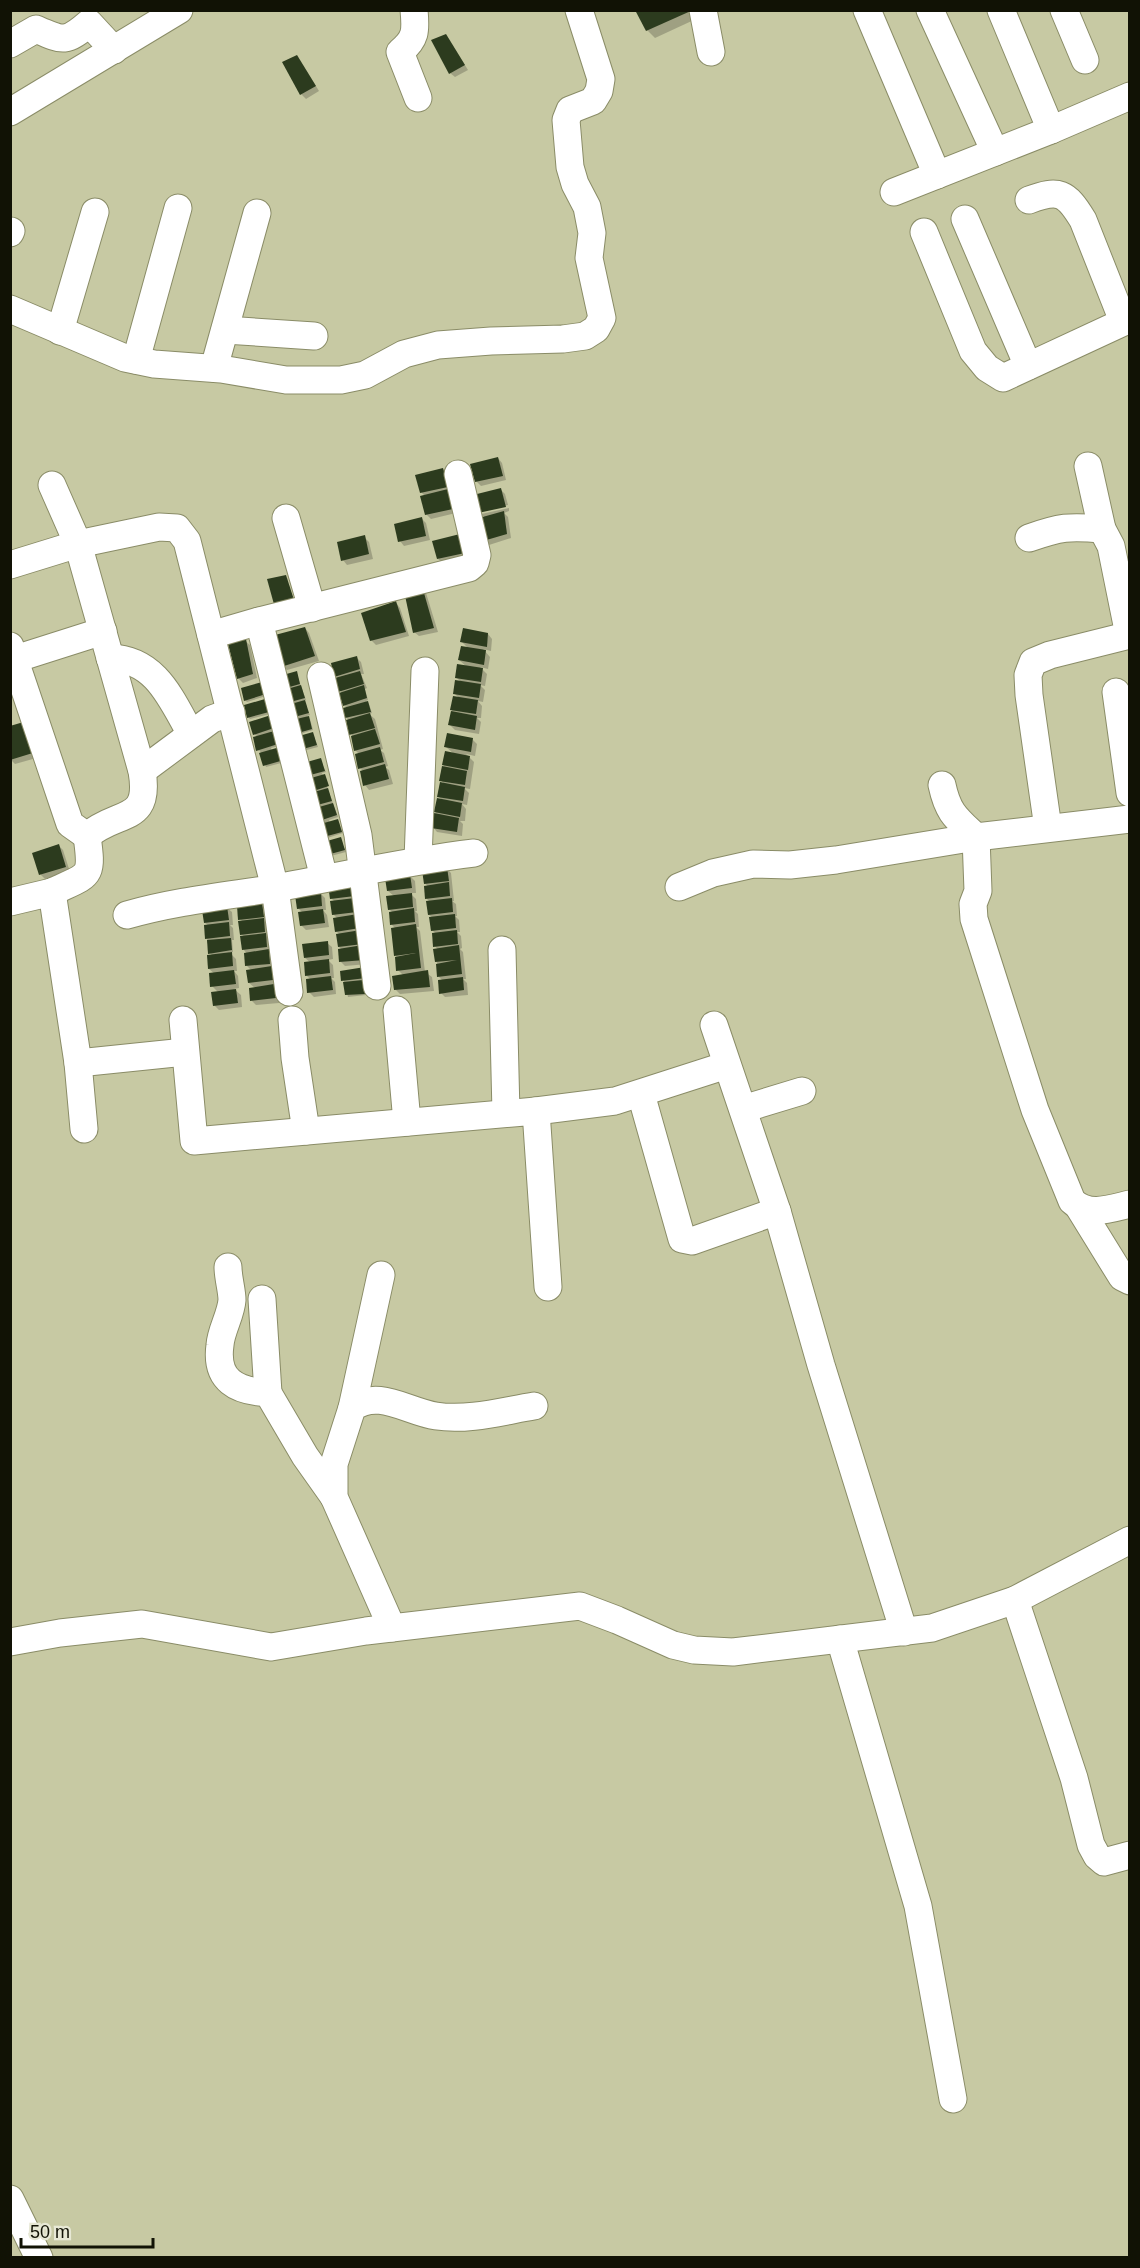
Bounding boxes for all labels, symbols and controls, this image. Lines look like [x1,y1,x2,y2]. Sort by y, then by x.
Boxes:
scale bar [21,2211,153,2249]
text: 50 m [30,2222,70,2242]

